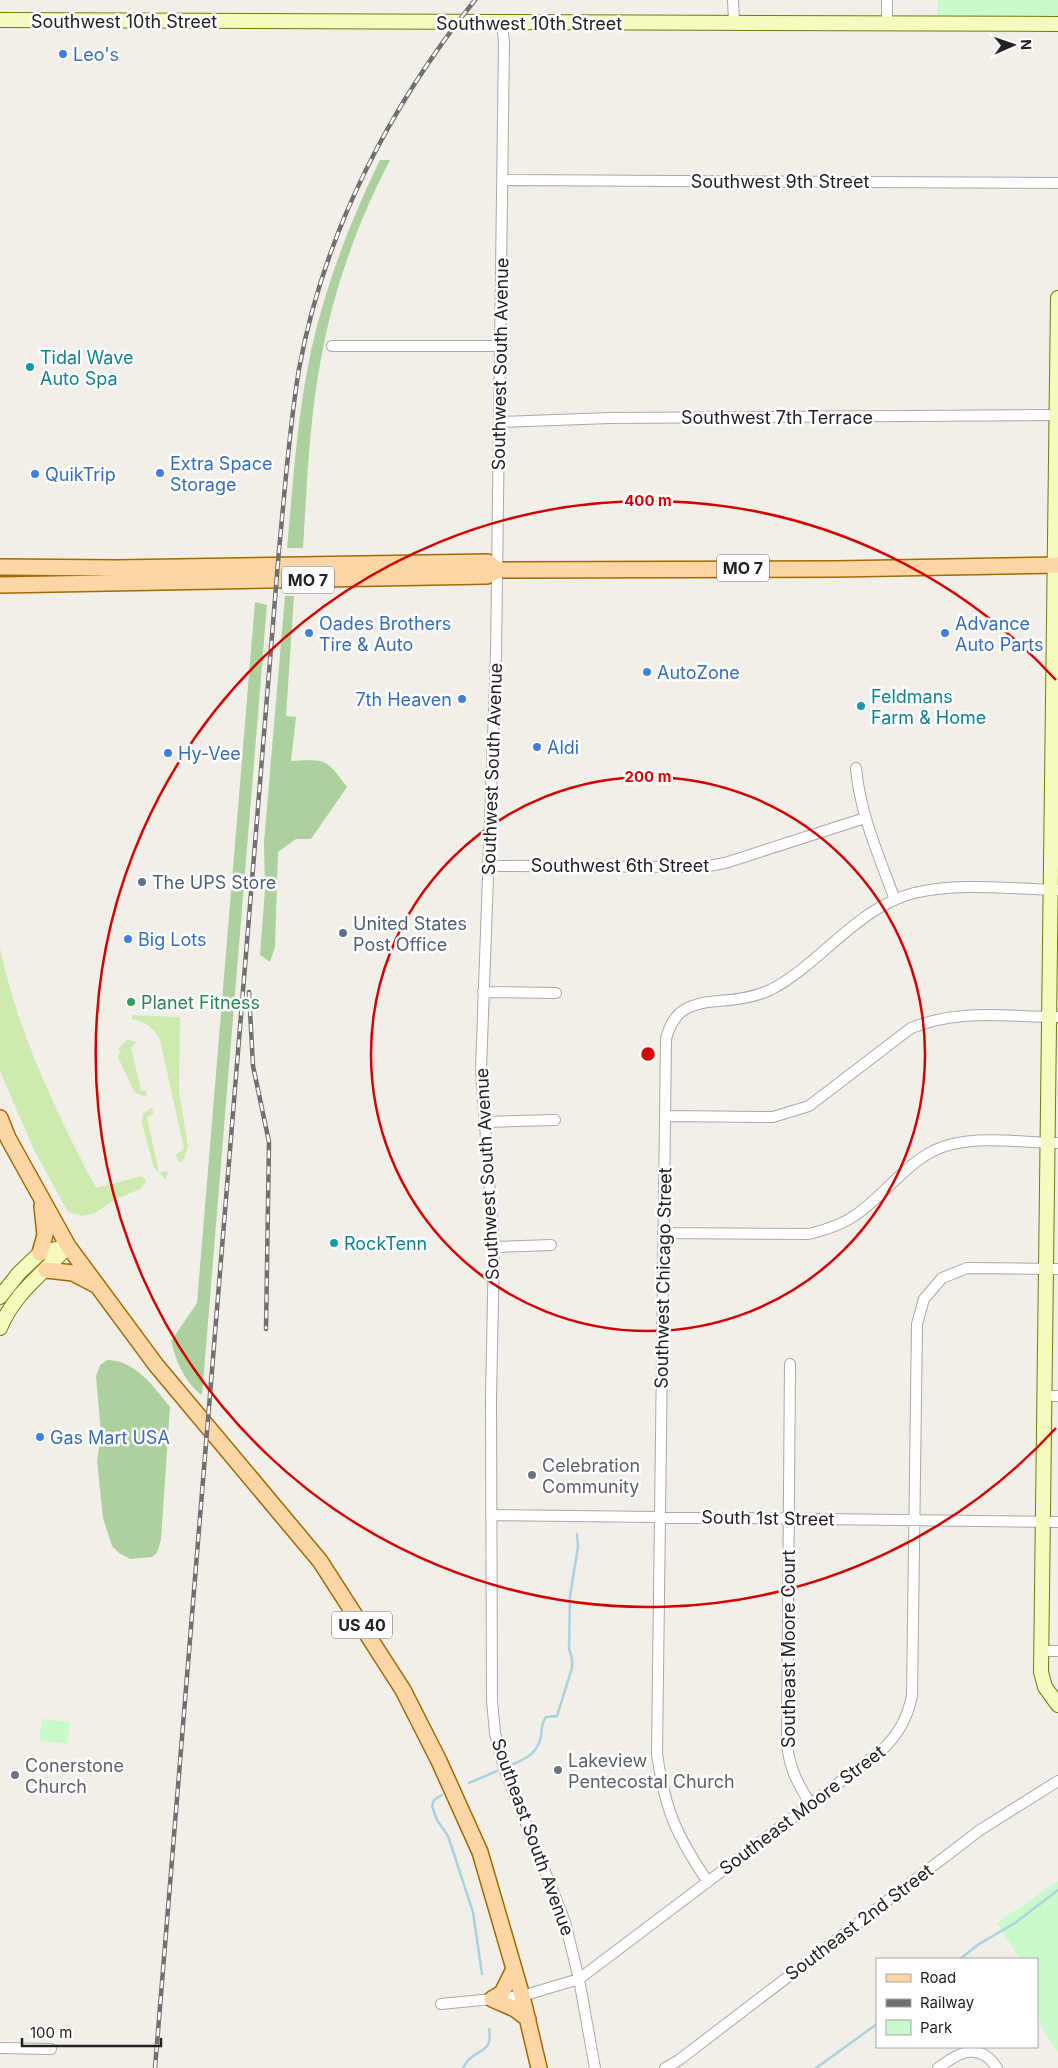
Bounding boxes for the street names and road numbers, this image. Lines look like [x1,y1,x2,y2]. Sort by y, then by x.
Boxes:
street label: Southwest 10th Street [31,11,217,32]
street label: Southwest 10th Street [436,13,622,34]
street label: Southwest 9th Street [691,171,869,192]
street label: Southwest South Avenue [488,257,512,471]
street label: Southwest 7th Terrace [681,407,873,428]
road number: MO 7 [717,554,769,582]
road number: MO 7 [282,566,334,594]
street label: Southwest South Avenue [478,662,506,876]
street label: Southwest 6th Street [531,855,709,876]
street label: Southwest South Avenue [471,1067,503,1281]
street label: Southwest Chicago Street [651,1167,675,1389]
street label: South 1st Street [701,1506,835,1530]
street label: Southeast Moore Court [778,1550,799,1748]
road number: US 40 [332,1612,392,1638]
street label: Southeast South Avenue [487,1735,579,1939]
street label: Southeast Moore Street [715,1741,889,1879]
street label: Southeast 2nd Street [781,1860,937,1984]

